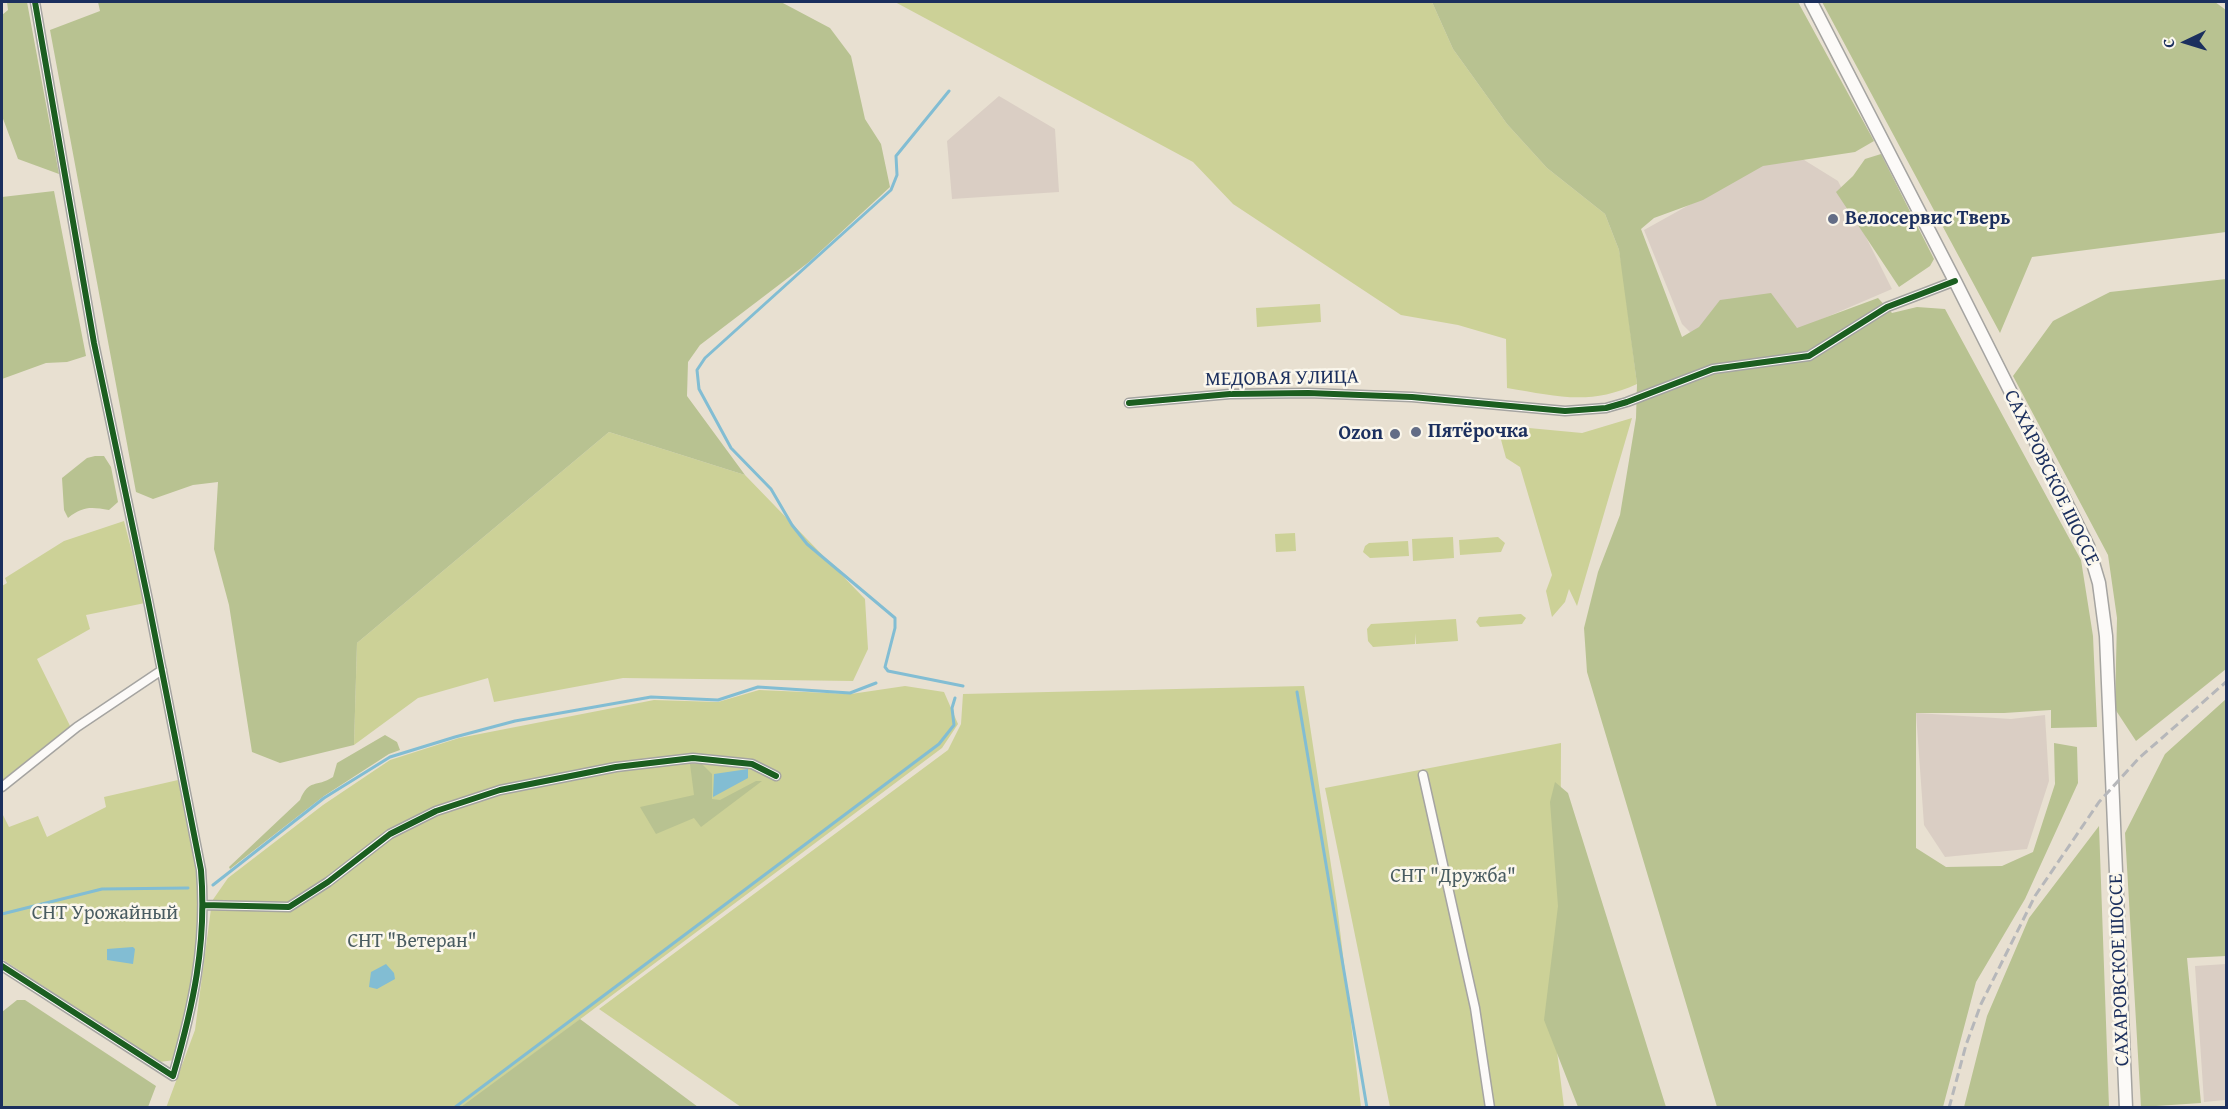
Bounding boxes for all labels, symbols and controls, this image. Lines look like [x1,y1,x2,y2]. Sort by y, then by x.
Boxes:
north arrow [2156,12,2216,72]
text: С [2156,38,2180,49]
place label: Велосервис Тверь [1845,207,2010,231]
marker: Велосервис Тверь [1826,212,1840,226]
street label: МЕДОВАЯ УЛИЦА [1205,366,1359,392]
street label: САХАРОВСКОЕ ШОССЕ [1998,386,2104,570]
place label: Пятёрочка [1428,420,1528,444]
place label: Ozon [1338,422,1383,446]
marker: Пятёрочка [1409,425,1423,439]
marker: Ozon [1388,427,1402,441]
park label: СНТ "Дружба" [1390,865,1516,889]
street label: САХАРОВСКОЕ ШОССЕ [2105,873,2135,1067]
park label: СНТ Урожайный [32,902,178,926]
park label: СНТ "Ветеран" [347,930,477,954]

